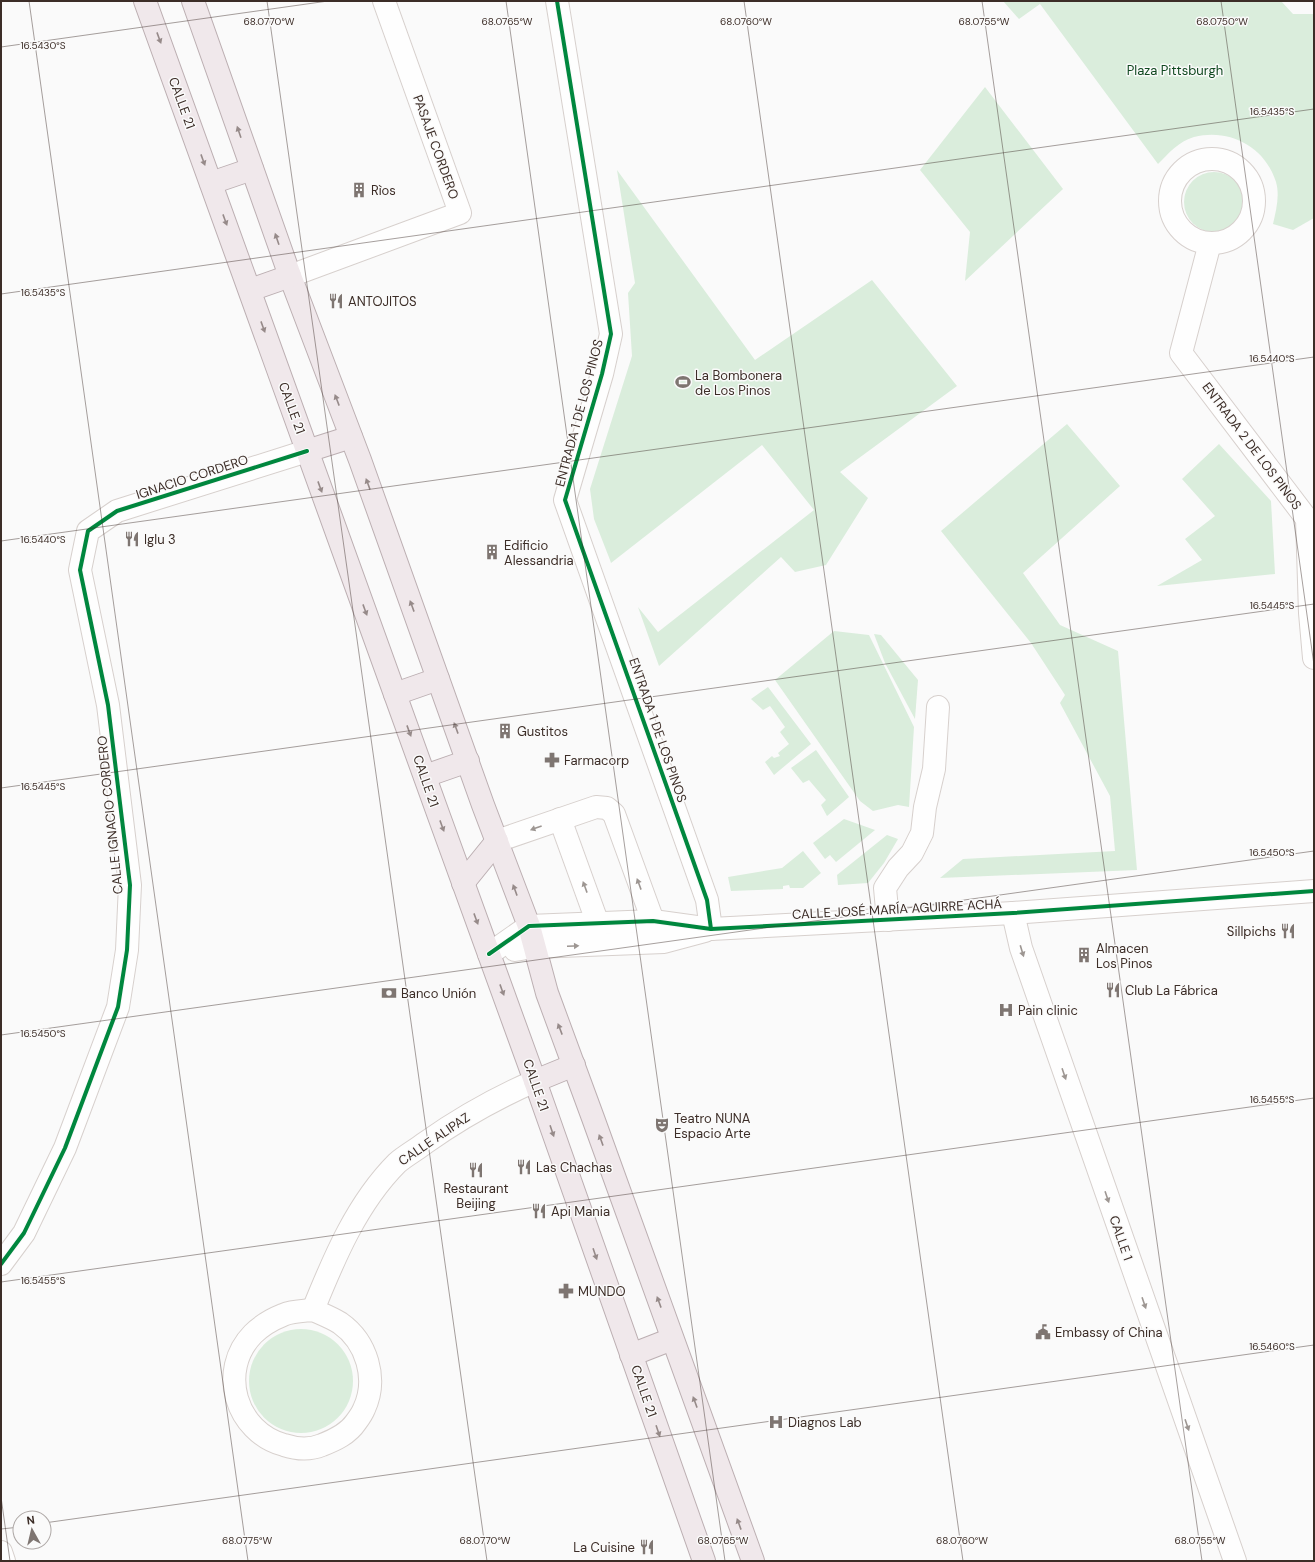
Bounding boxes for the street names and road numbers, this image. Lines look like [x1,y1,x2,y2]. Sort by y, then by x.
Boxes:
street label: CALLE 21 [165,75,199,131]
street label: PASAJE CORDERO [409,93,463,201]
street label: ENTRADA 1 DE LOS PINOS [551,337,607,489]
street label: ENTRADA 2 DE LOS PINOS [1198,379,1306,513]
street label: CALLE 21 [275,380,309,436]
street label: IGNACIO CORDERO [134,451,250,503]
street label: ENTRADA 1 DE LOS PINOS [625,655,691,805]
street label: CALLE IGNACIO CORDERO [93,735,127,895]
street label: CALLE 21 [409,753,443,809]
street label: CALLE JOSÉ MARÍA AGUIRRE ACHÁ [792,894,1003,923]
street label: CALLE 21 [519,1057,553,1113]
street label: CALLE ALIPAZ [395,1109,473,1169]
street label: CALLE 1 [1105,1213,1137,1263]
street label: CALLE 21 [627,1363,661,1419]

